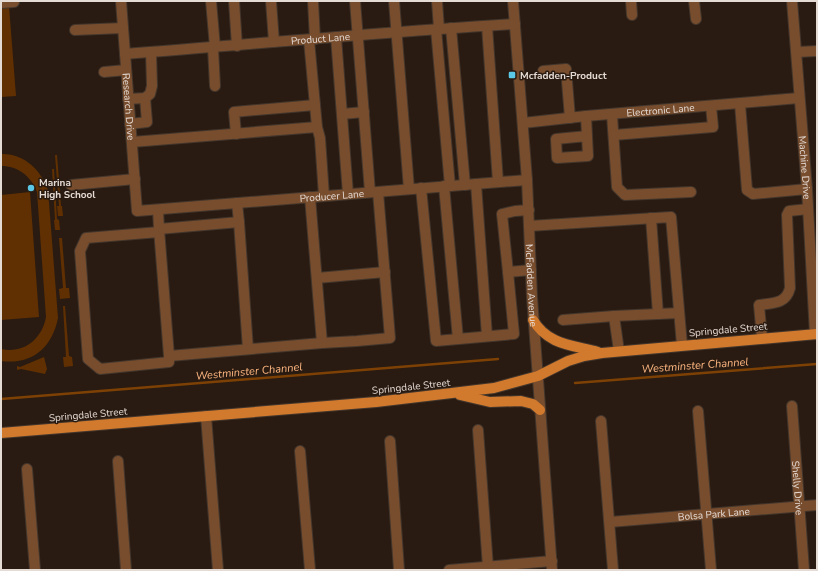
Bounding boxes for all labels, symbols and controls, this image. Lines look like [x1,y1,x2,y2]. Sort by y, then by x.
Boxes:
street label: Product Lane [290,30,351,49]
place label: Mcfadden-Product [520,69,607,83]
marker: Mcfadden-Product [507,70,517,80]
street label: Research Drive [119,73,138,141]
street label: Electronic Lane [626,101,695,121]
street label: Machine Drive [795,135,814,200]
place label: Marina High School [39,176,96,202]
marker: Marina High School [26,183,36,193]
street label: Producer Lane [299,187,365,206]
street label: McFadden Avenue [522,244,540,327]
street label: Springdale Street [688,320,768,340]
water label: Westminster Channel [641,354,749,377]
water label: Westminster Channel [195,359,303,384]
street label: Springdale Street [371,376,451,398]
street label: Springdale Street [48,405,128,425]
street label: Shelly Drive [788,460,806,516]
street label: Bolsa Park Lane [677,505,750,524]

